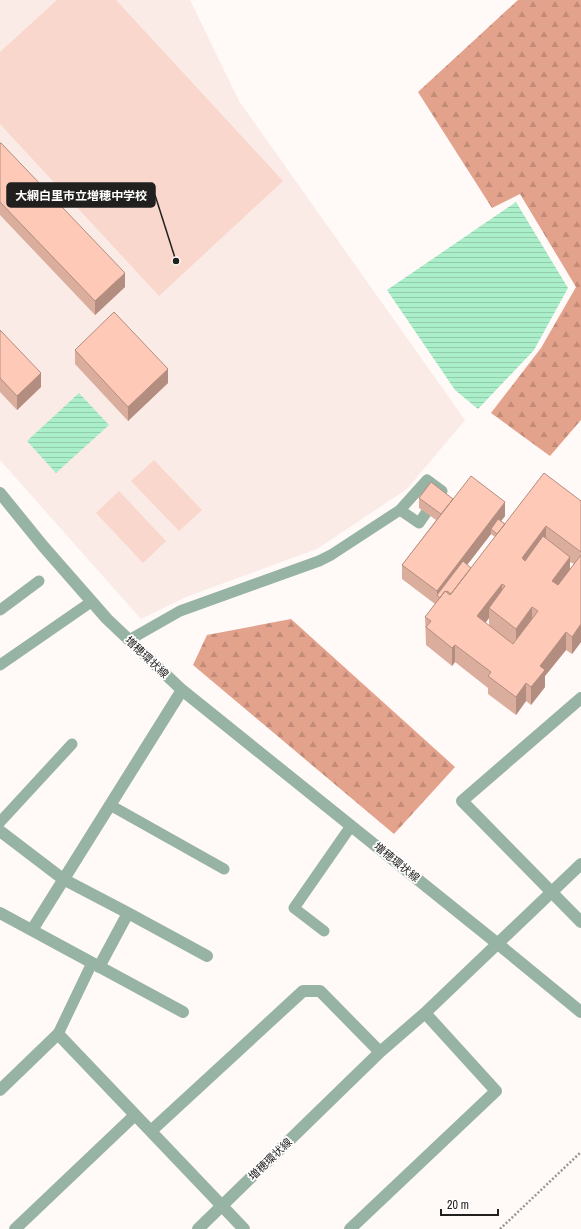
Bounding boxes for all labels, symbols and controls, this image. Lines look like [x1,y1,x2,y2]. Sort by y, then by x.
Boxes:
callout: 大網白里市立増穂中学校 [7,183,155,207]
text: 大網白里市立増穂中学校 [15,188,147,204]
street label: 増穂環状線 [122,633,172,681]
street label: 増穂環状線 [371,839,423,885]
street label: 増穂環状線 [245,1135,295,1183]
scale bar [441,1191,498,1217]
text: 20 m [447,1197,469,1213]

